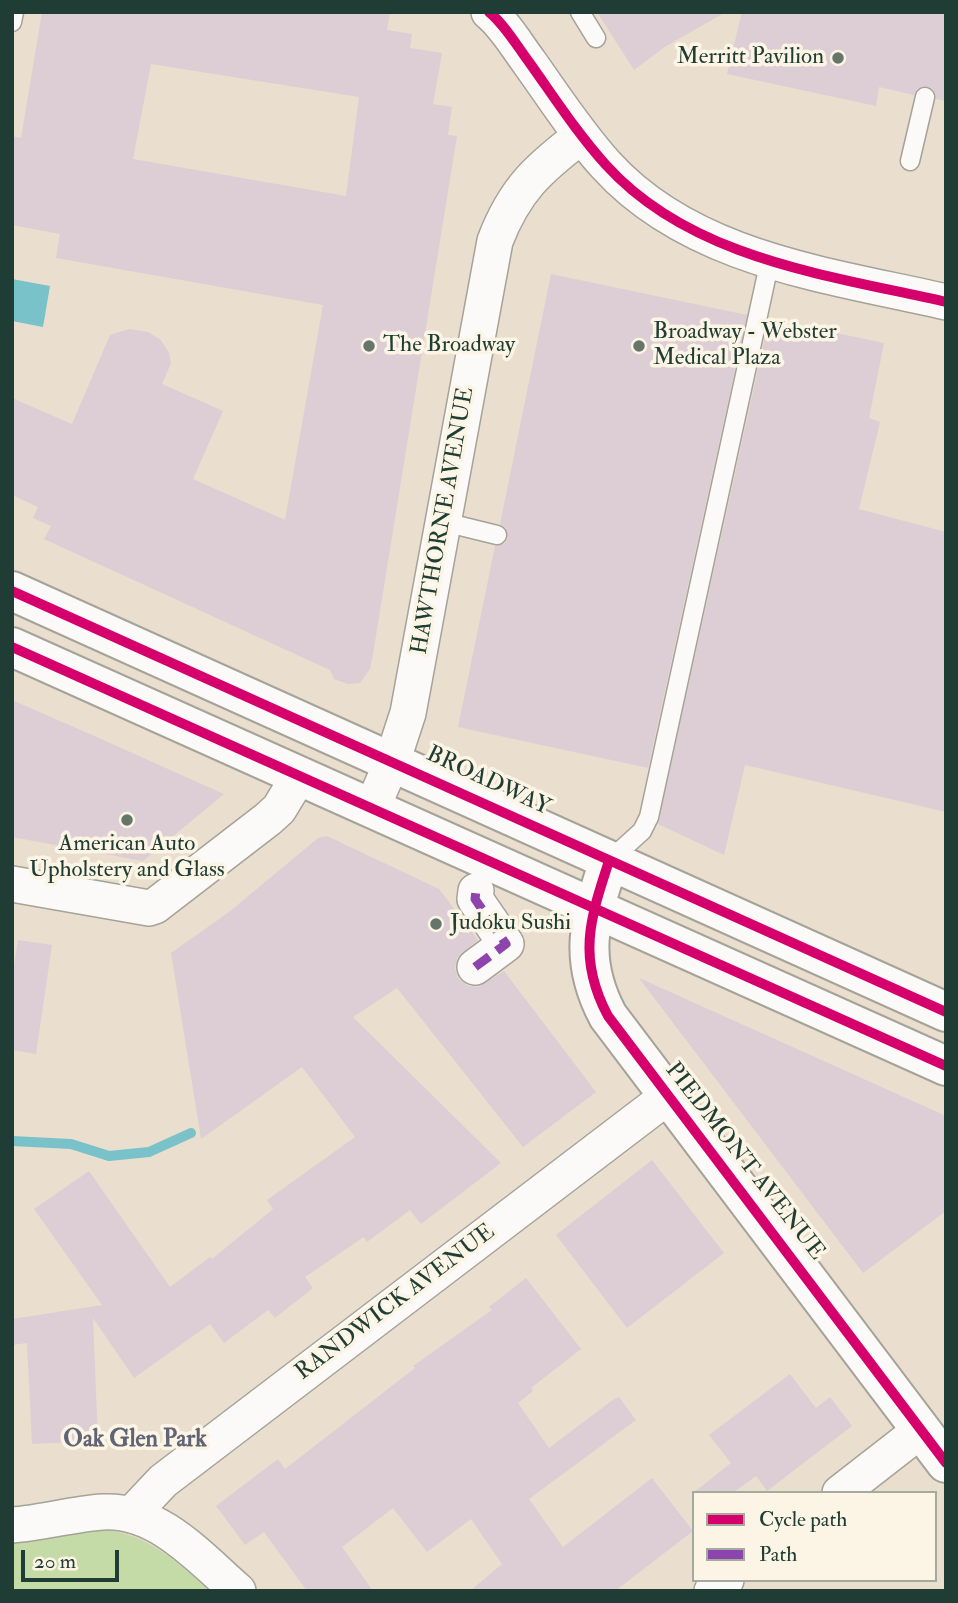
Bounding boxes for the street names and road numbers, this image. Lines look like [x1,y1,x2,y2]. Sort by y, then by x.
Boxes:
street label: HAWTHORNE AVENUE [407,385,481,657]
street label: BROADWAY [421,741,555,823]
street label: PIEDMONT AVENUE [658,1058,830,1266]
street label: RANDWICK AVENUE [291,1219,501,1387]

